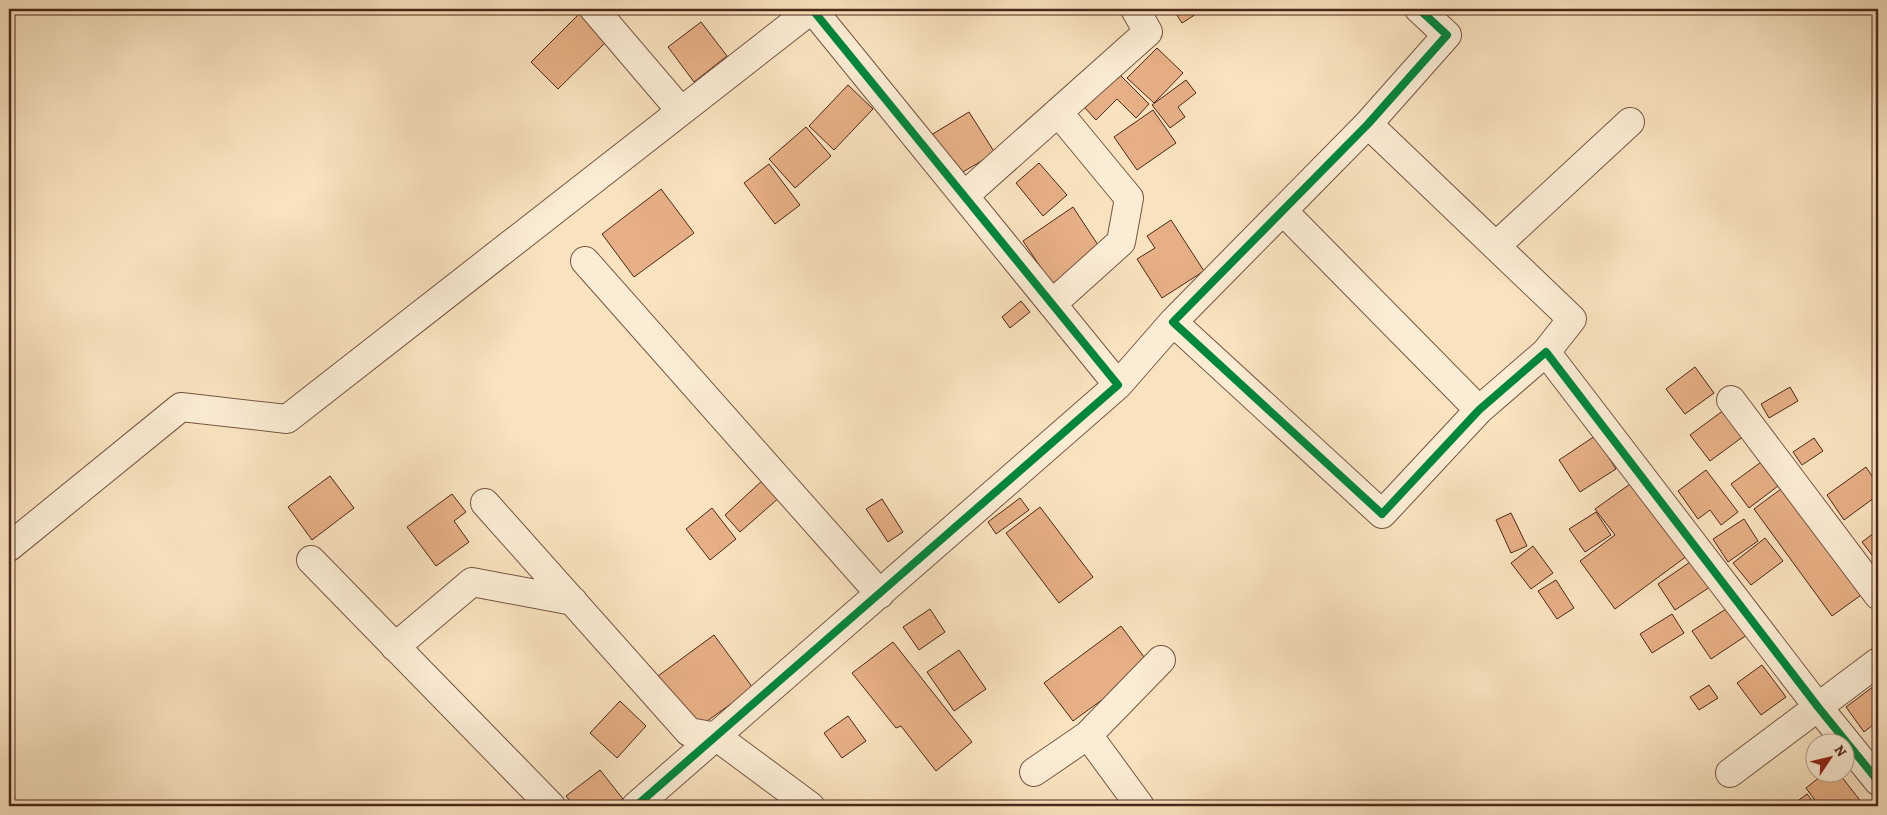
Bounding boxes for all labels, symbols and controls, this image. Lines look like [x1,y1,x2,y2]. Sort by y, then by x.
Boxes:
north arrow [1804,732,1854,782]
text: N [1830,741,1851,760]

